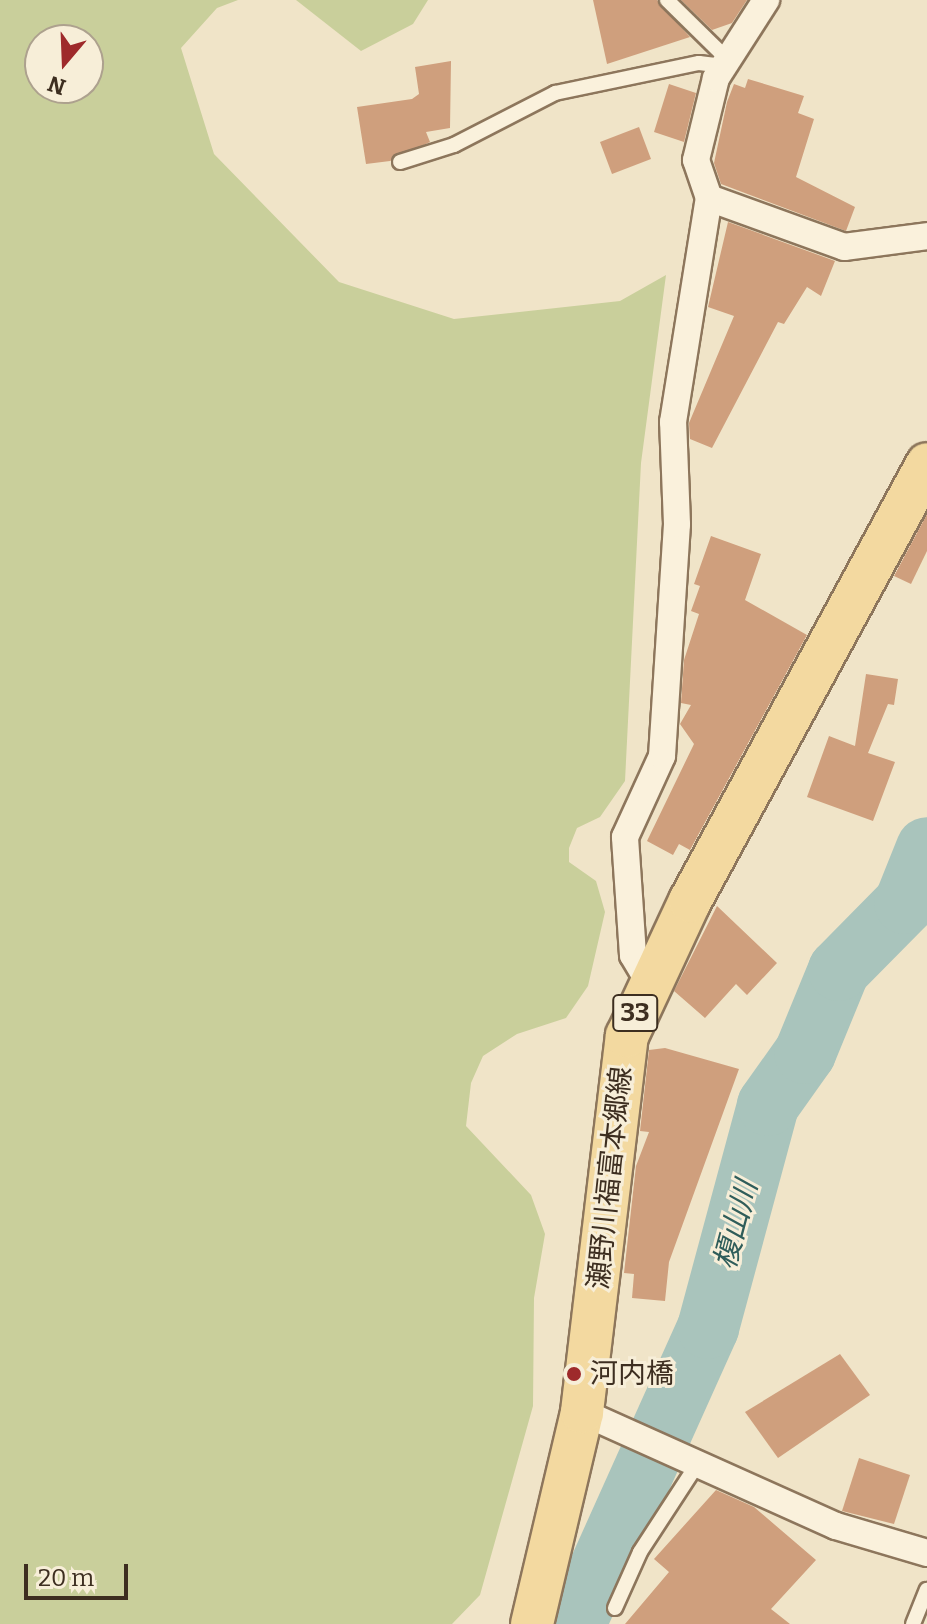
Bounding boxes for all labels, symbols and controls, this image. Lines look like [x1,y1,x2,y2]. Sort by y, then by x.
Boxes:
north arrow [24,24,104,104]
text: N [44,70,69,101]
road number: 33 [611,991,659,1035]
street label: 瀬野川福富本郷線 [582,1065,638,1291]
water label: 榎山川 [707,1177,765,1273]
place label: 河内橋 [590,1357,674,1391]
marker: 河内橋 [565,1365,583,1383]
scale bar [28,1548,132,1598]
text: 20 m [38,1564,94,1592]

